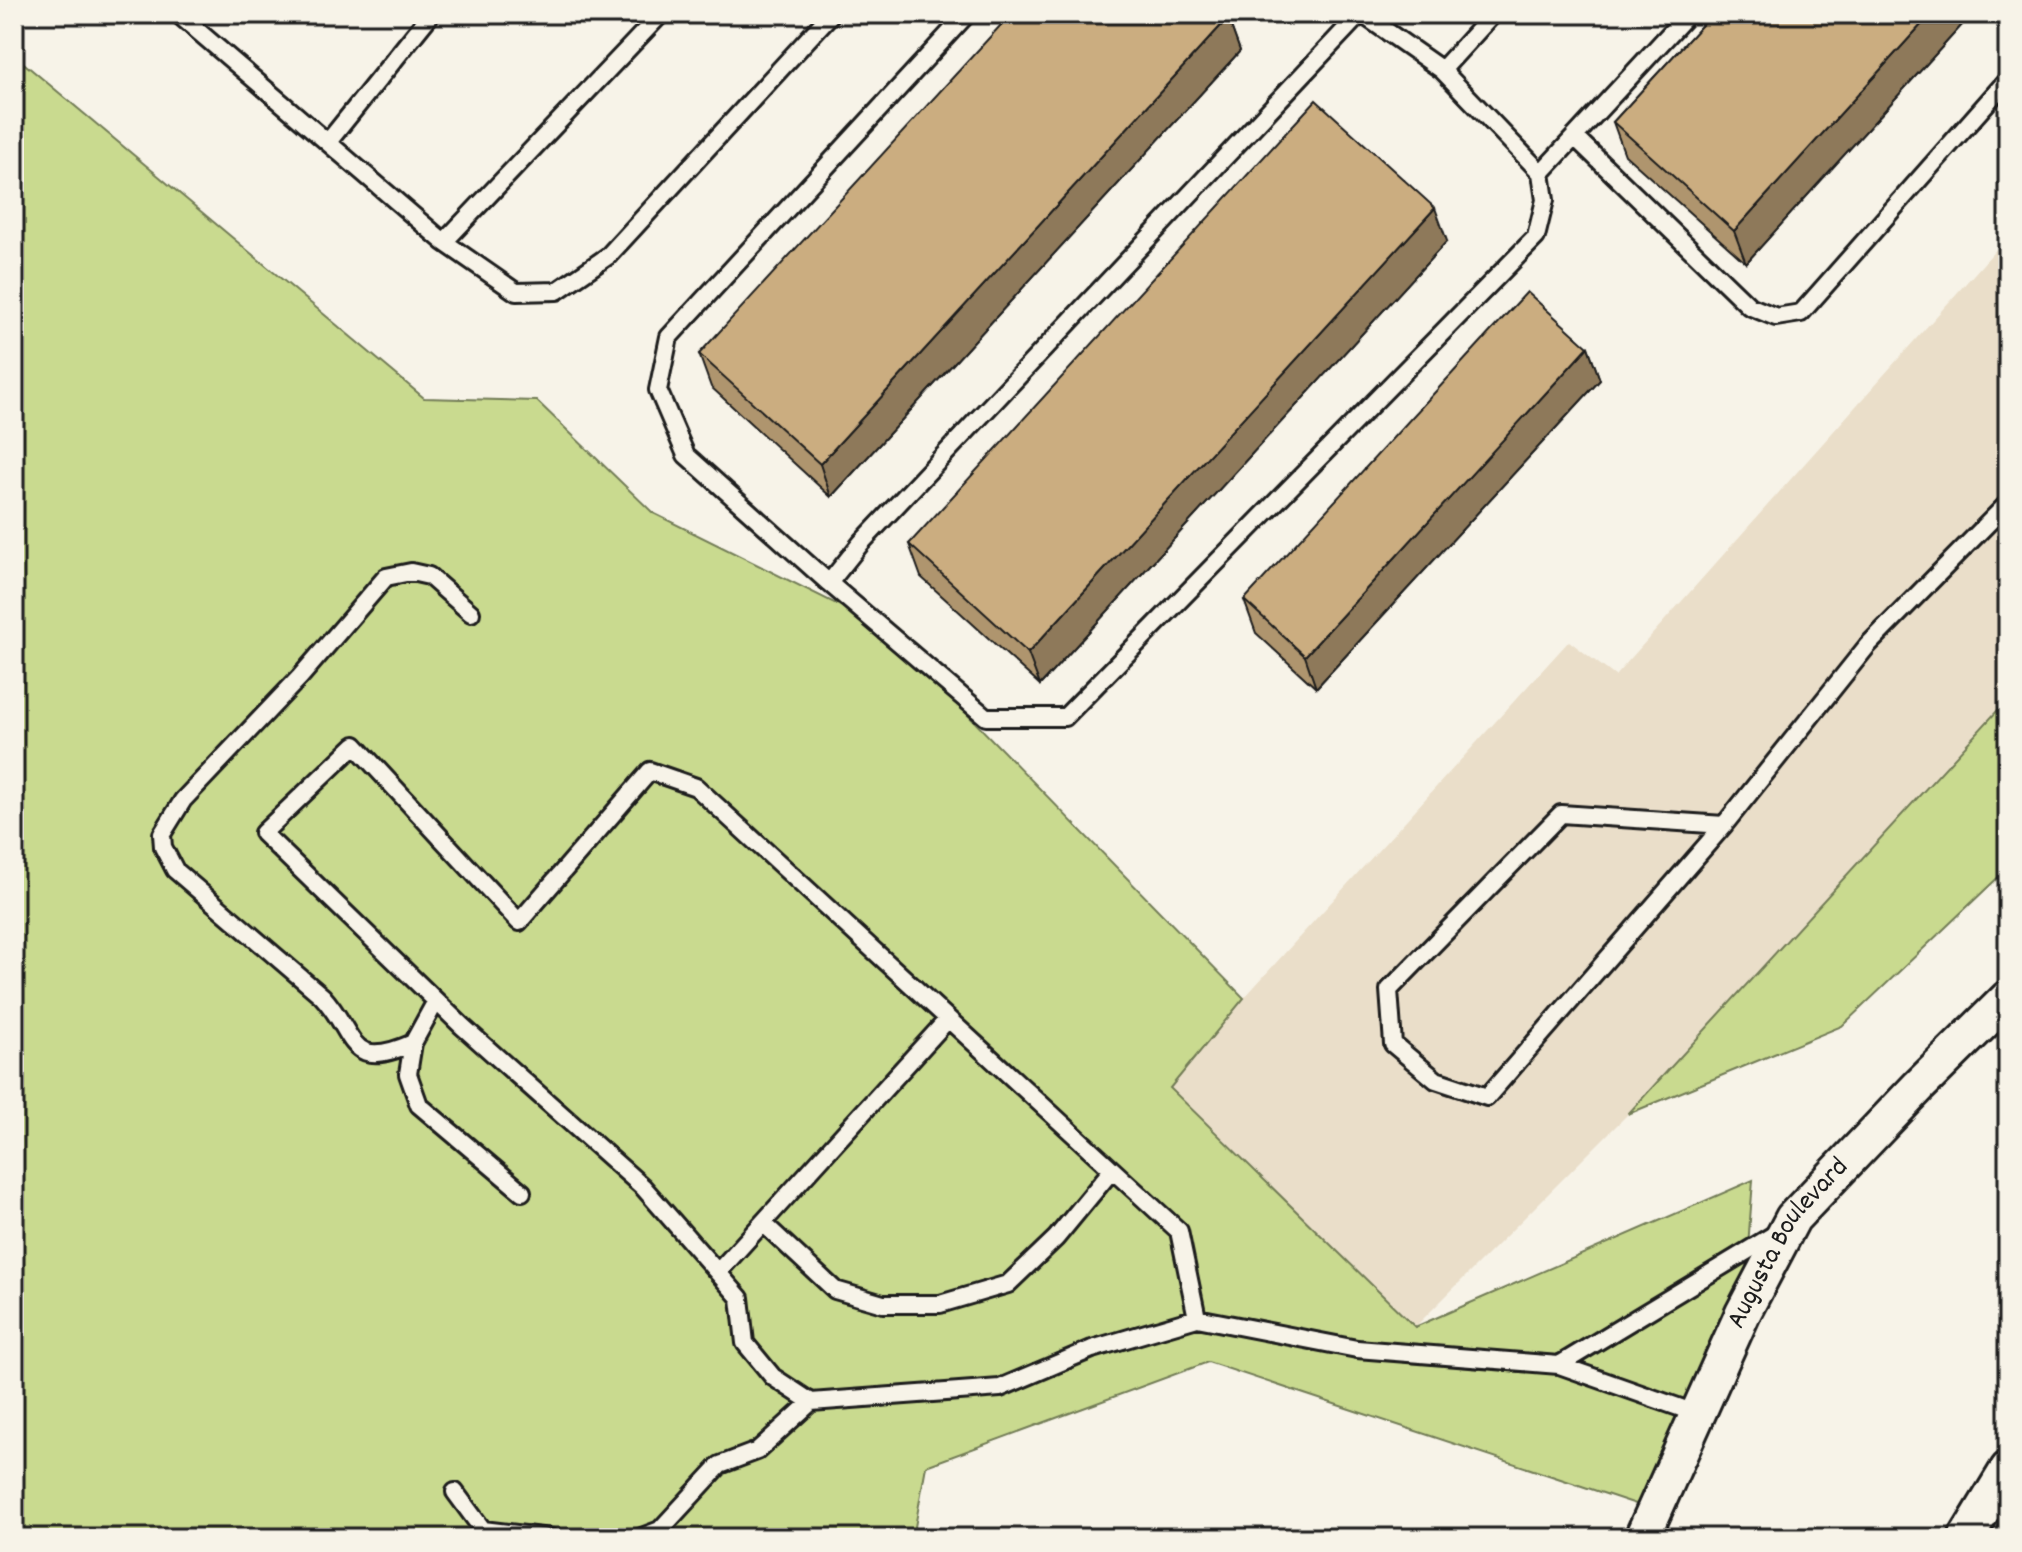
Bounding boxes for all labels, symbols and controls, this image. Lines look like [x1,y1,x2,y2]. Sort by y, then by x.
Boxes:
street label: Augusta Boulevard [1718,1150,1859,1336]

